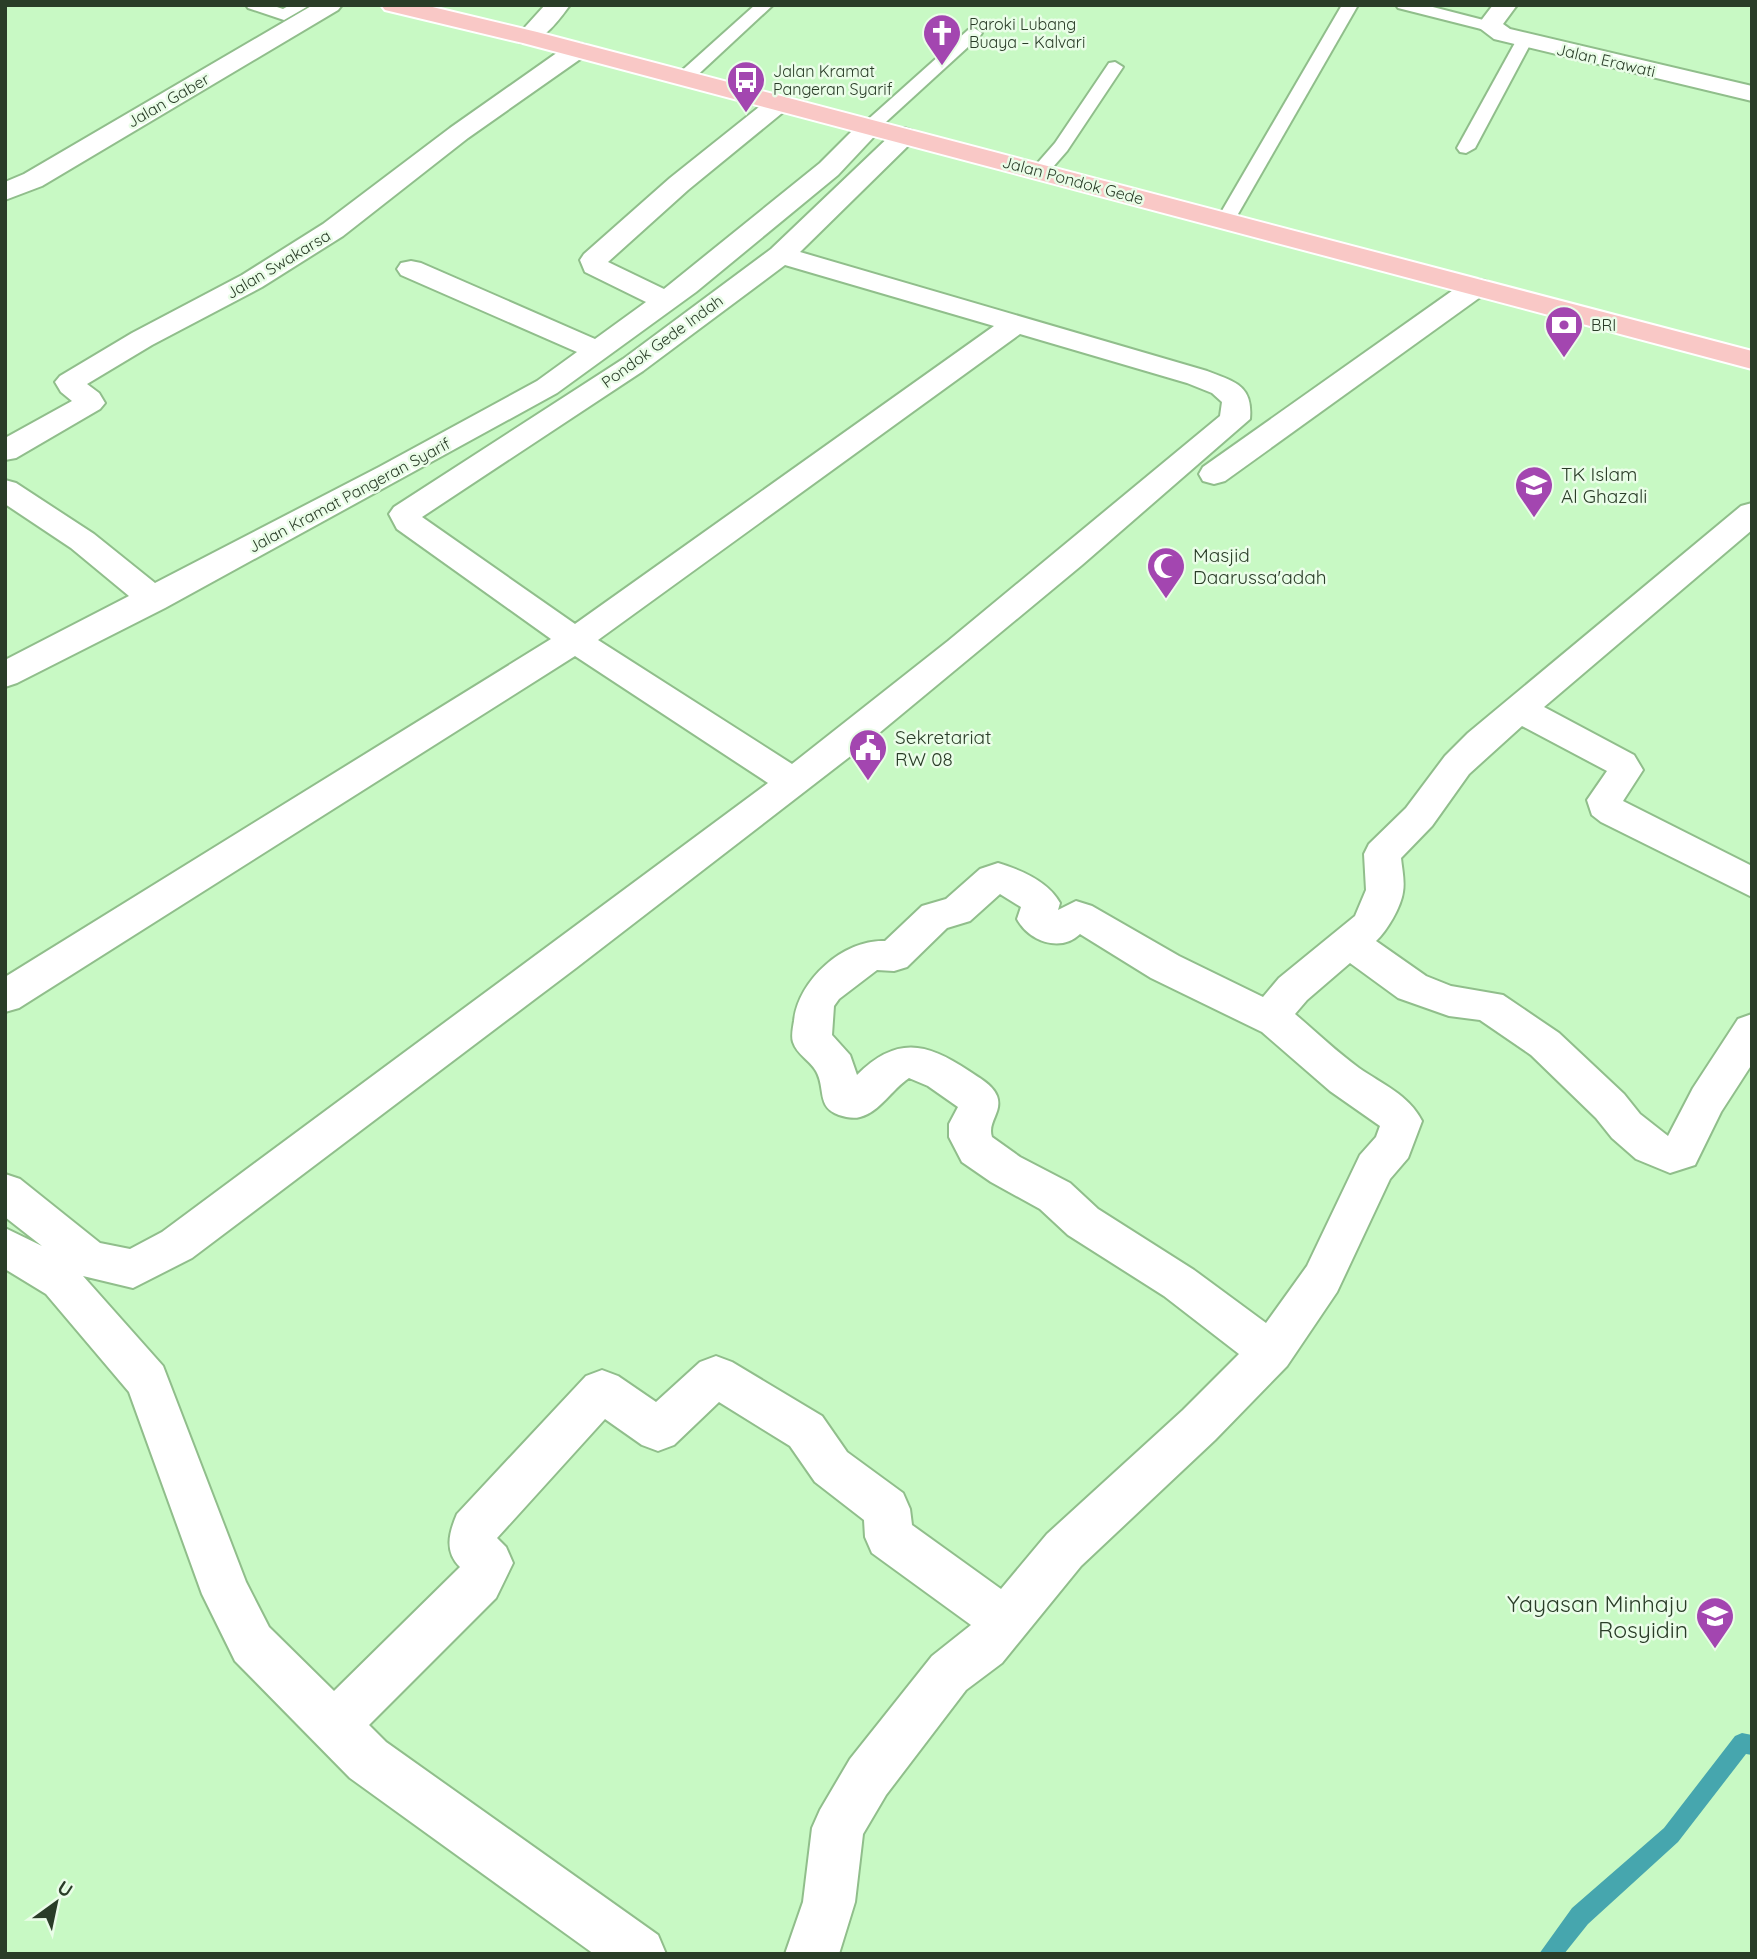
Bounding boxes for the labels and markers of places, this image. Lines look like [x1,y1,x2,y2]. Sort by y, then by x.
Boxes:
church icon: Paroki Lubang Buaya – Kalvari [921,12,963,67]
place label: Paroki Lubang Buaya – Kalvari [969,14,1085,52]
bus stop icon: Jalan Kramat Pangeran Syarif [725,59,767,114]
place label: Jalan Kramat Pangeran Syarif [773,61,893,99]
bank icon: BRI [1543,304,1585,359]
place label: BRI [1591,315,1616,335]
place label: TK Islam Al Ghazali [1561,462,1647,508]
school or university icon: TK Islam Al Ghazali [1513,464,1555,519]
place label: Masjid Daarussa'adah [1193,543,1327,589]
mosque icon: Masjid Daarussa'adah [1145,545,1187,600]
place label: Sekretariat RW 08 [895,725,992,771]
public building icon: Sekretariat RW 08 [847,727,889,782]
place label: Yayasan Minhaju Rosyidin [1507,1589,1688,1644]
school or university icon: Yayasan Minhaju Rosyidin [1694,1595,1736,1650]

